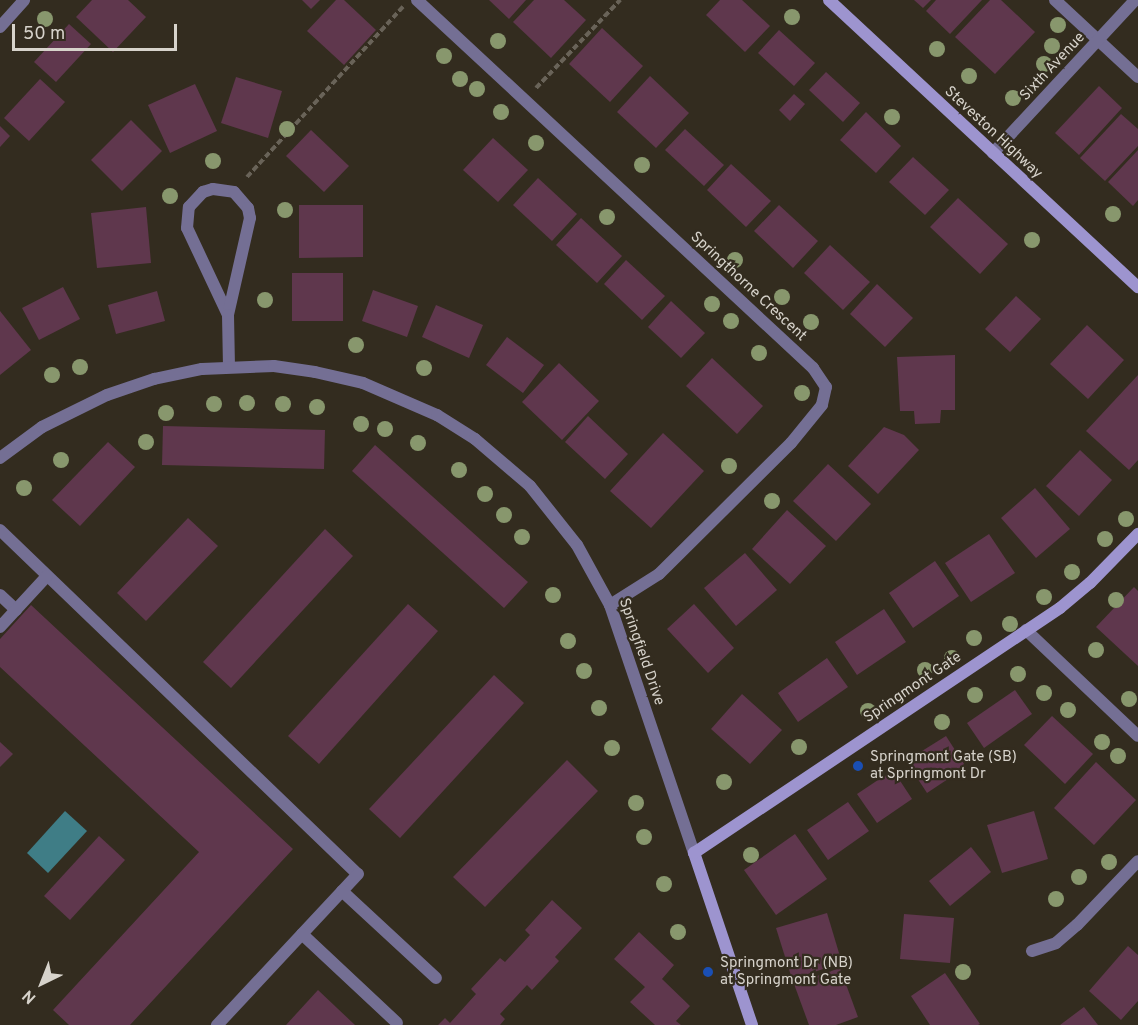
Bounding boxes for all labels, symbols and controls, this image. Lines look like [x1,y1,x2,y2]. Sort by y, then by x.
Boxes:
scale bar [15,12,180,50]
text: 50 m [23,23,65,46]
street label: Sixth Avenue [1016,29,1090,105]
street label: Steveston Highway [940,83,1046,183]
street label: Springthorne Crescent [686,229,810,345]
street label: Springfield Drive [614,596,668,708]
street label: Springmont Gate [861,649,965,727]
place label: Springmont Gate (SB) at Springmont Dr [870,748,1017,783]
marker: Springmont Gate (SB) at Springmont Dr [851,759,865,773]
north arrow [12,953,72,1013]
place label: Springmont Dr (NB) at Springmont Gate [720,954,853,989]
marker: Springmont Dr (NB) at Springmont Gate [701,965,715,979]
text: N [19,985,41,1007]

